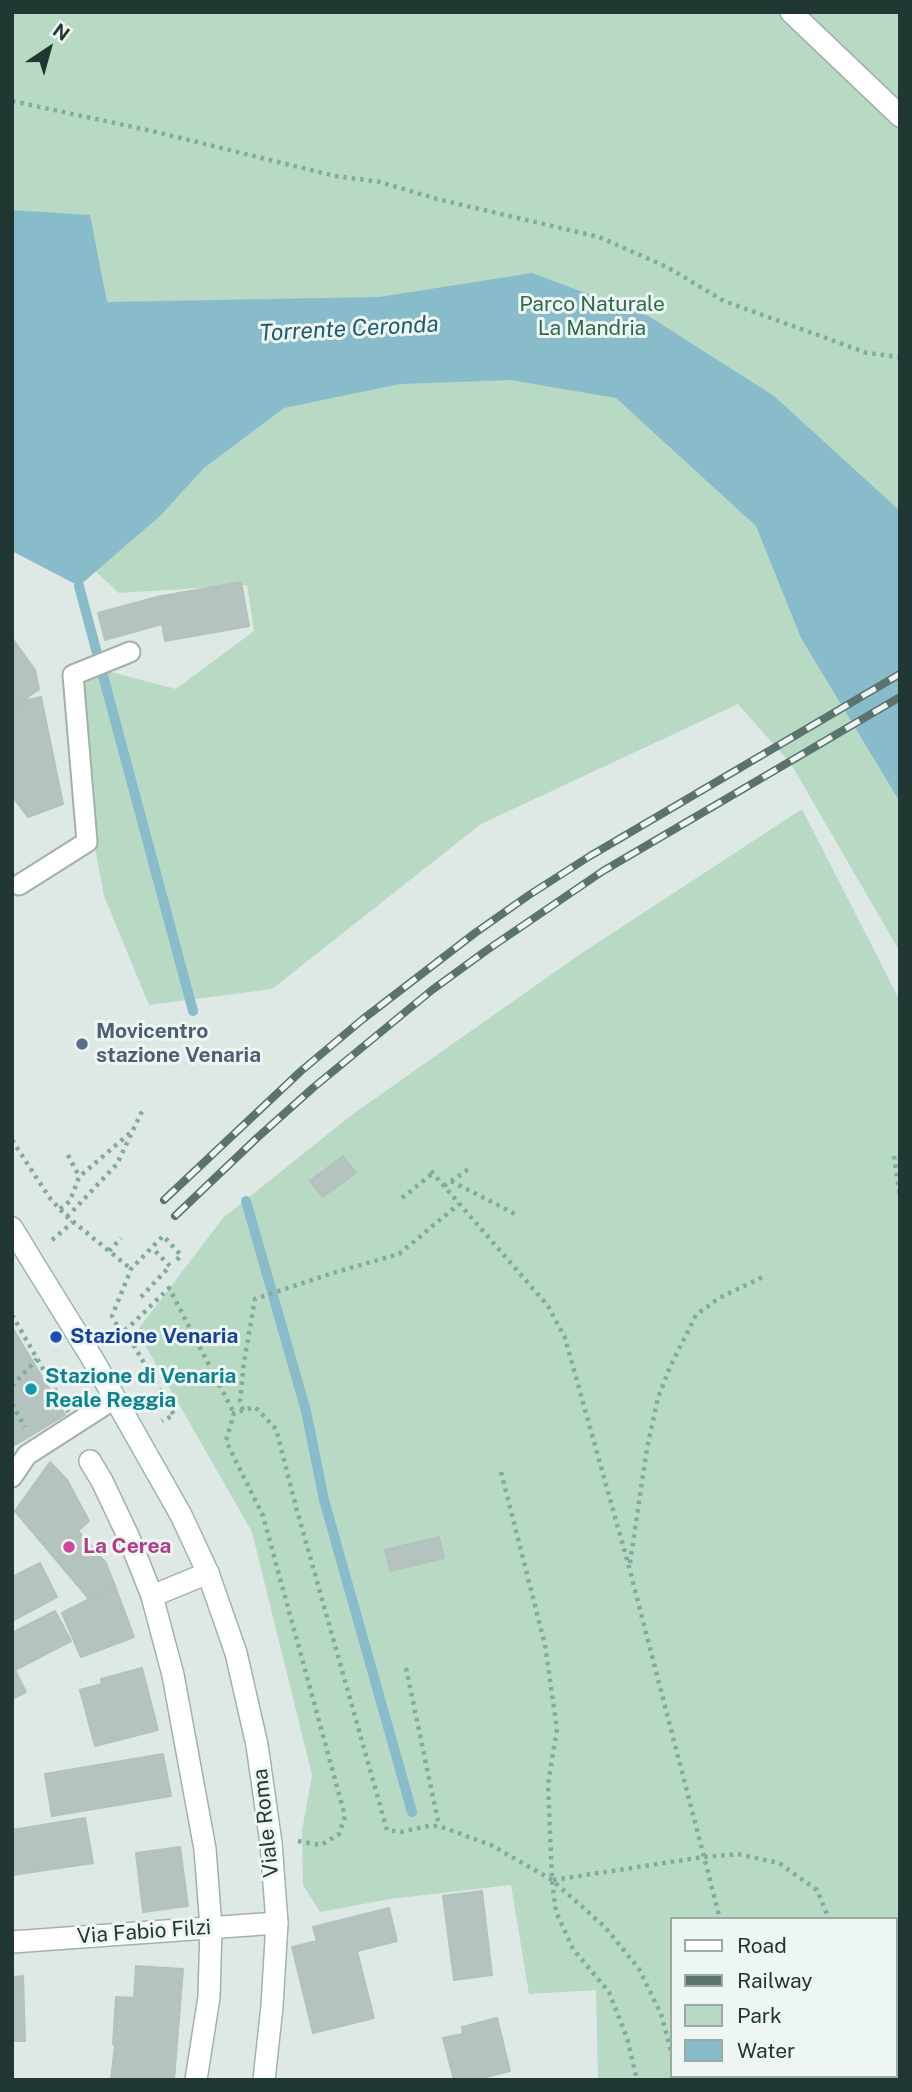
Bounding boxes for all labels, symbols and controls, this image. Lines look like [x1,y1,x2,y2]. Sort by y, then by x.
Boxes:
north arrow [14,14,84,84]
text: N [49,19,74,45]
park label: Parco Naturale La Mandria [519,292,665,342]
water label: Torrente Ceronda [259,311,439,347]
place label: Movicentro stazione Venaria [96,1019,261,1069]
marker: Movicentro stazione Venaria [74,1036,90,1052]
place label: Stazione Venaria [70,1324,238,1350]
marker: Stazione Venaria [48,1329,64,1345]
place label: Stazione di Venaria Reale Reggia [45,1364,237,1414]
marker: Stazione di Venaria Reale Reggia [23,1381,39,1397]
place label: La Cerea [83,1534,171,1560]
marker: La Cerea [61,1539,77,1555]
street label: Viale Roma [248,1767,284,1879]
street label: Via Fabio Filzi [76,1915,212,1949]
legend [670,1917,898,2078]
text: Road [737,1933,787,1958]
text: Railway [737,1968,813,1993]
text: Park [737,2003,782,2028]
text: Water [737,2038,795,2063]

